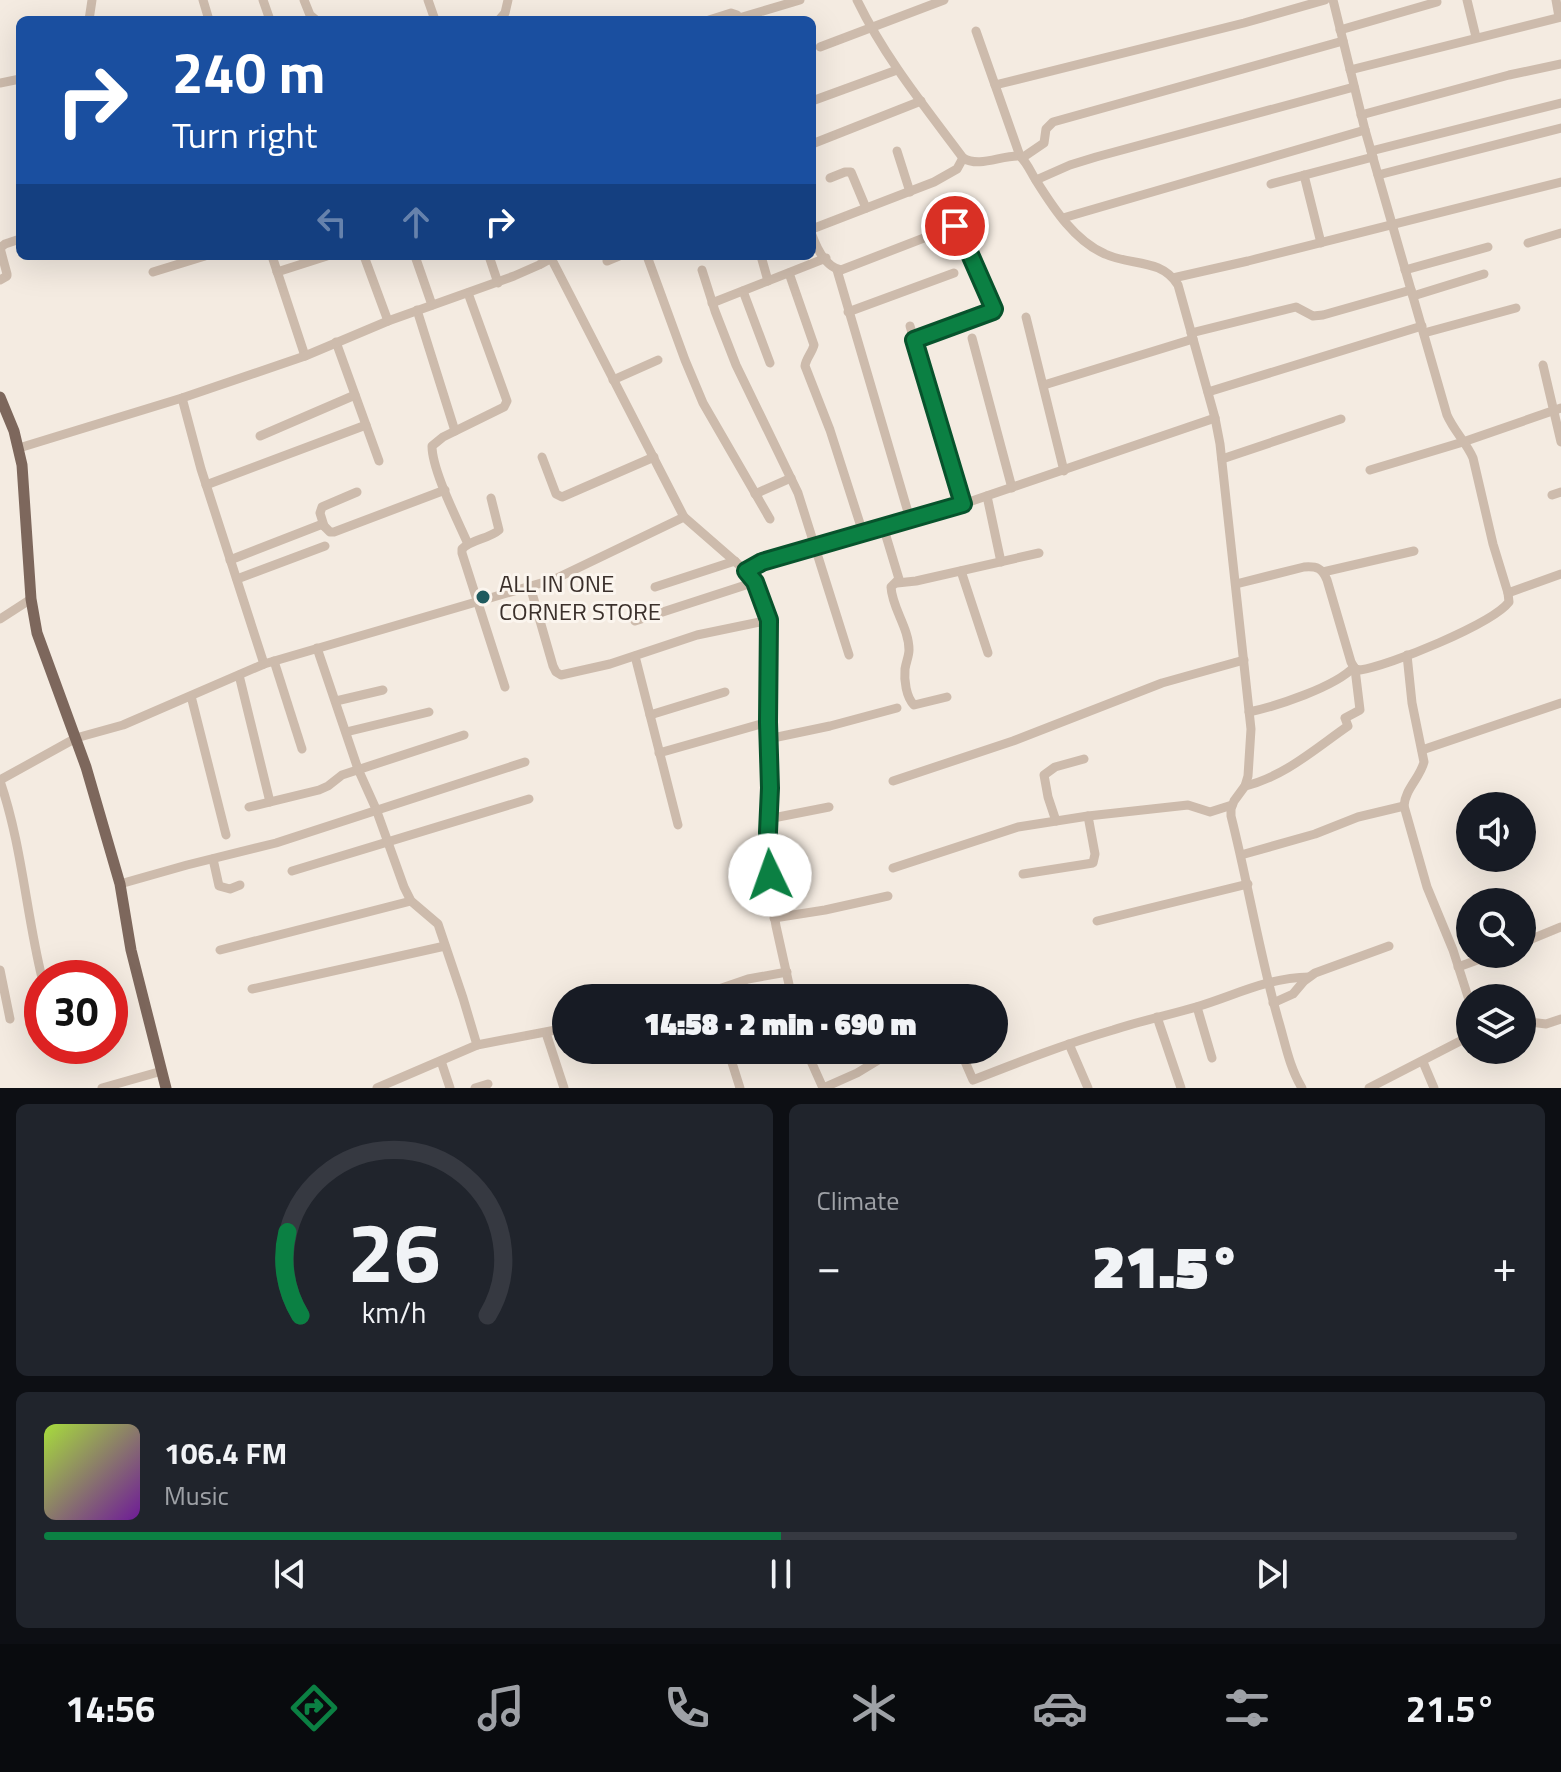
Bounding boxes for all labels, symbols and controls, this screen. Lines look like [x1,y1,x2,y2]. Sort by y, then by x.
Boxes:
text: 240 m [172,30,325,115]
icon: right [40,48,144,152]
text: Turn right [172,107,317,162]
pin [921,192,989,260]
icon: left [310,200,354,244]
icon: ahead [394,200,438,244]
icon: right [478,200,522,244]
icon: arrive [933,204,977,248]
place label: ALL IN ONE CORNER STORE [499,565,661,629]
marker: ALL IN ONE CORNER STORE [474,588,492,606]
map controls [1456,792,1536,1064]
button: sound [1456,792,1536,872]
position arrow [728,833,812,917]
button: search [1456,888,1536,968]
speed limit sign: 30 [24,960,128,1064]
button: layers [1456,984,1536,1064]
text: 14:58 · 2 min · 690 m [644,1001,916,1047]
text: Climate [817,1181,899,1220]
text: 26 [348,1188,441,1314]
text: 21.5° [1092,1220,1241,1311]
text: − [817,1232,841,1299]
text: + [1492,1232,1517,1299]
text: km/h [362,1291,427,1334]
text: 106.4 FM [164,1430,287,1476]
text: Music [164,1476,229,1515]
icon: previous [268,1552,312,1596]
icon: pause [759,1552,803,1596]
icon: next [1250,1552,1294,1596]
icon: directions [286,1680,342,1736]
icon: music [473,1680,529,1736]
icon: phone [659,1680,715,1736]
icon: climate [846,1680,902,1736]
icon: car [1032,1680,1088,1736]
icon: filters [1219,1680,1275,1736]
text: 14:56 [65,1681,155,1736]
text: 21.5° [1406,1681,1496,1736]

